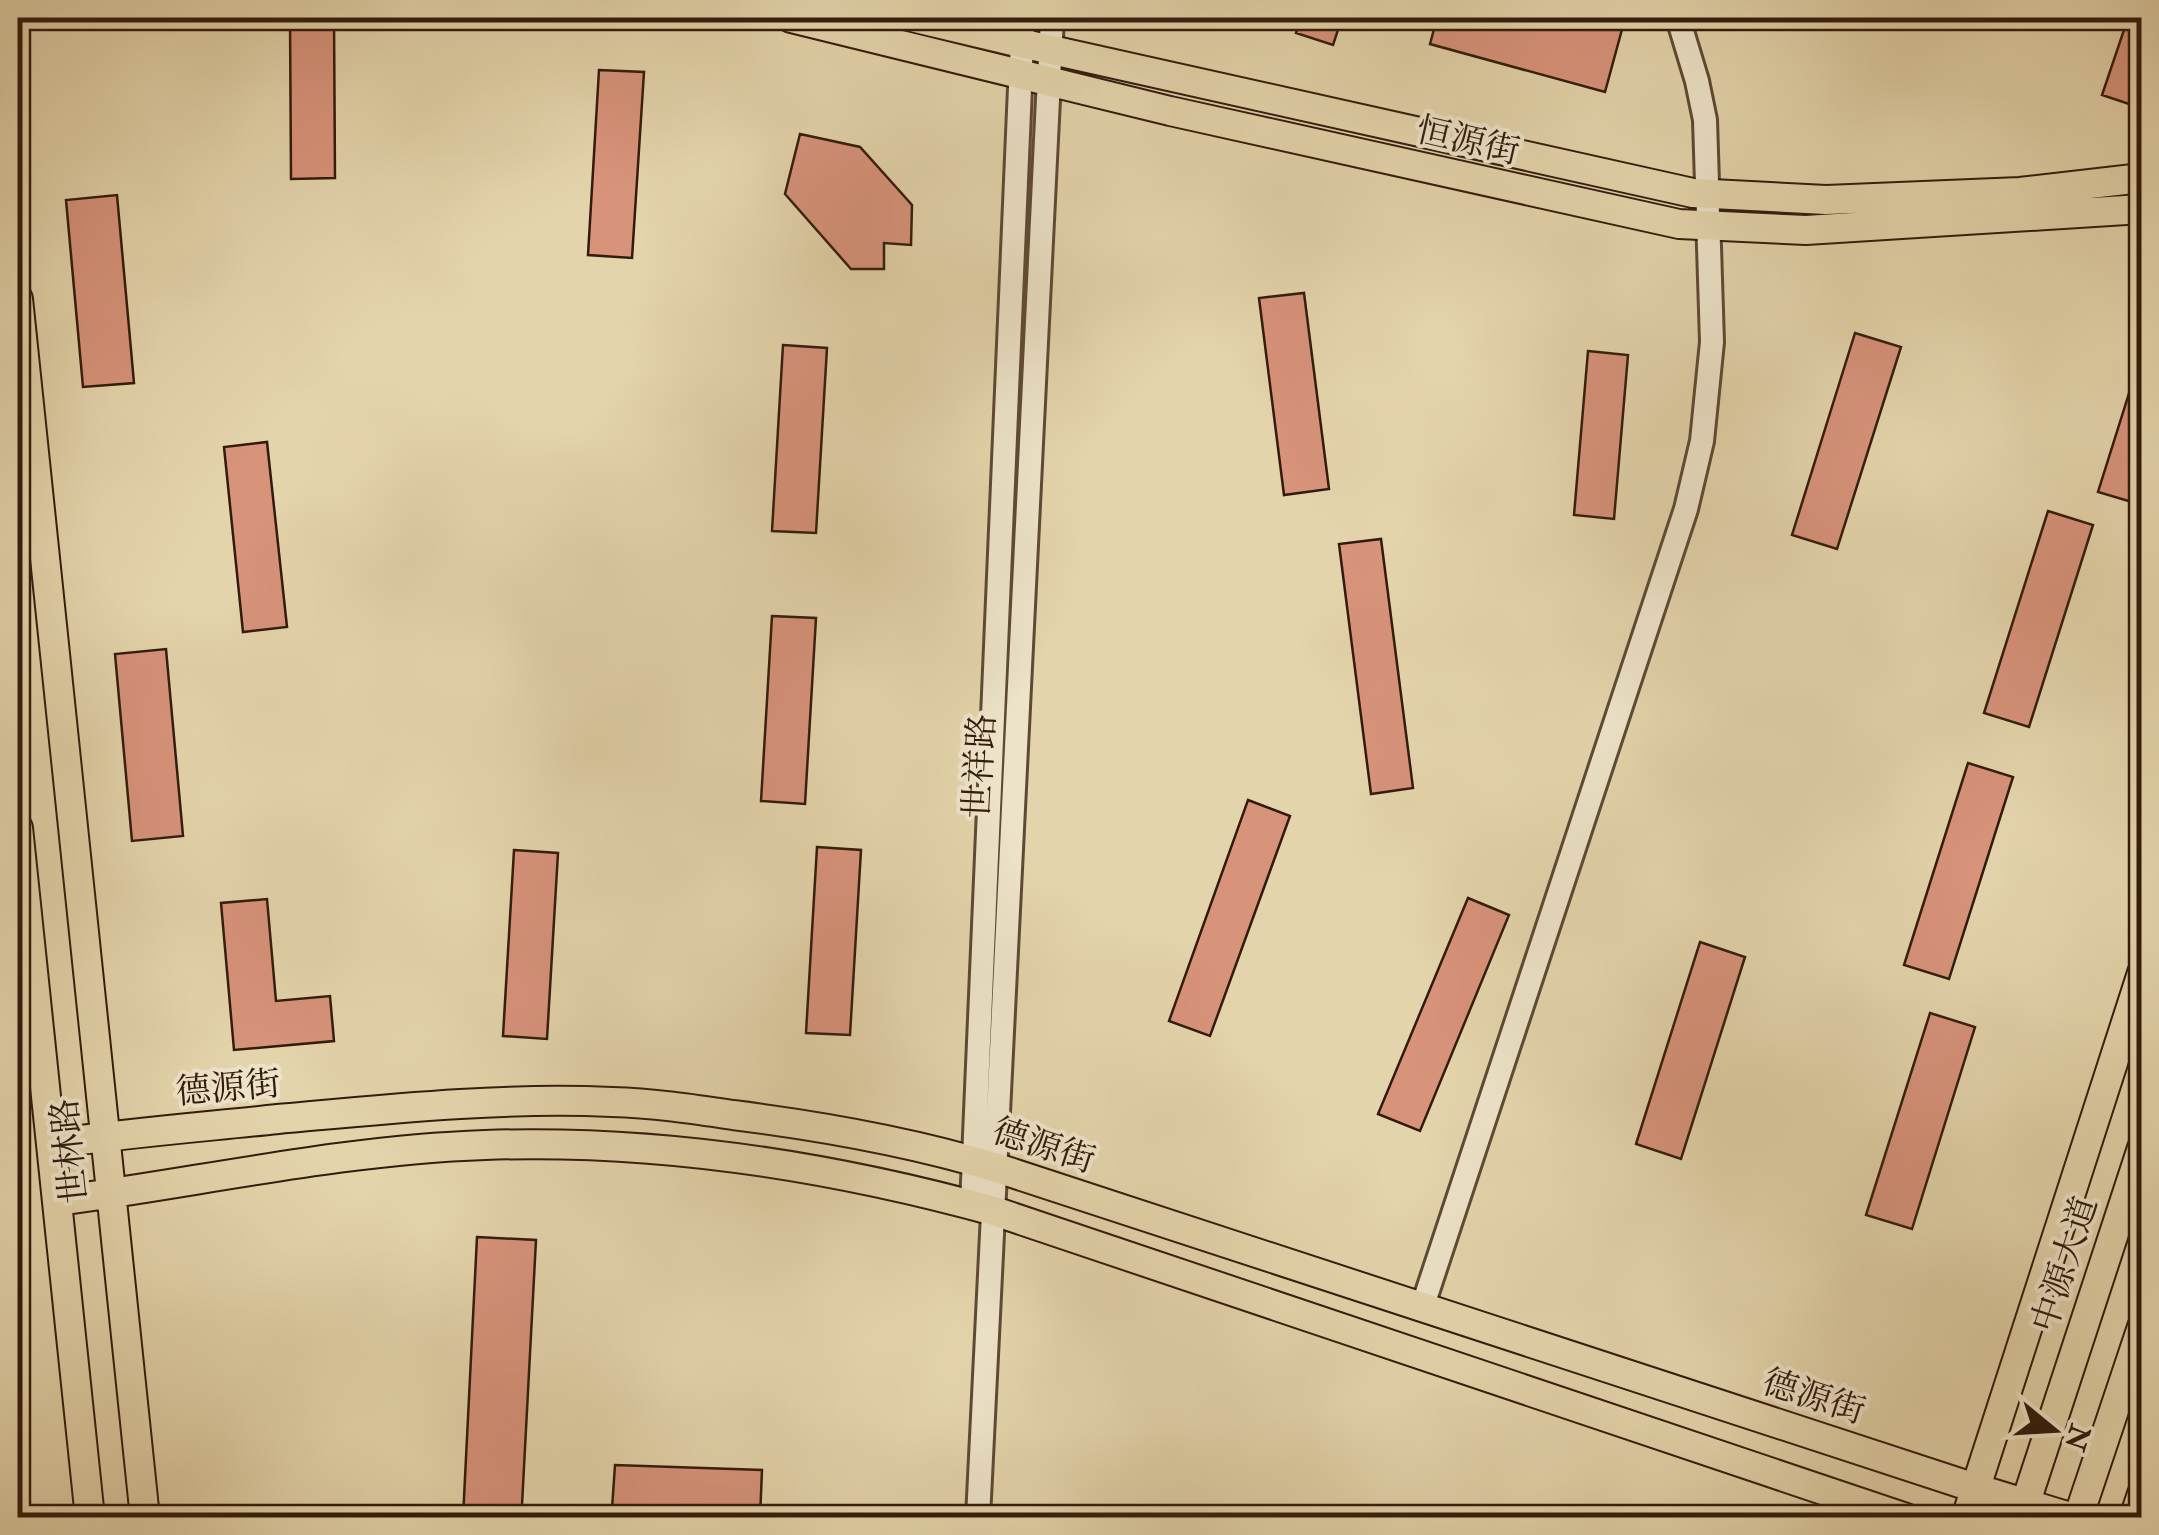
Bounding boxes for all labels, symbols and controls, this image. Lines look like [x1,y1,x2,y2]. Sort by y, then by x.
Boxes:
street label: 恒源街 [1412,108,1524,174]
street label: 世祥路 [955,712,1005,820]
street label: 德源街 [174,1062,282,1114]
street label: 世林路 [43,1096,97,1205]
street label: 德源街 [987,1109,1100,1183]
street label: 中源大道 [2022,1191,2108,1338]
street label: 德源街 [1757,1360,1870,1434]
north arrow [2004,1380,2104,1480]
text: N [2056,1419,2097,1455]

